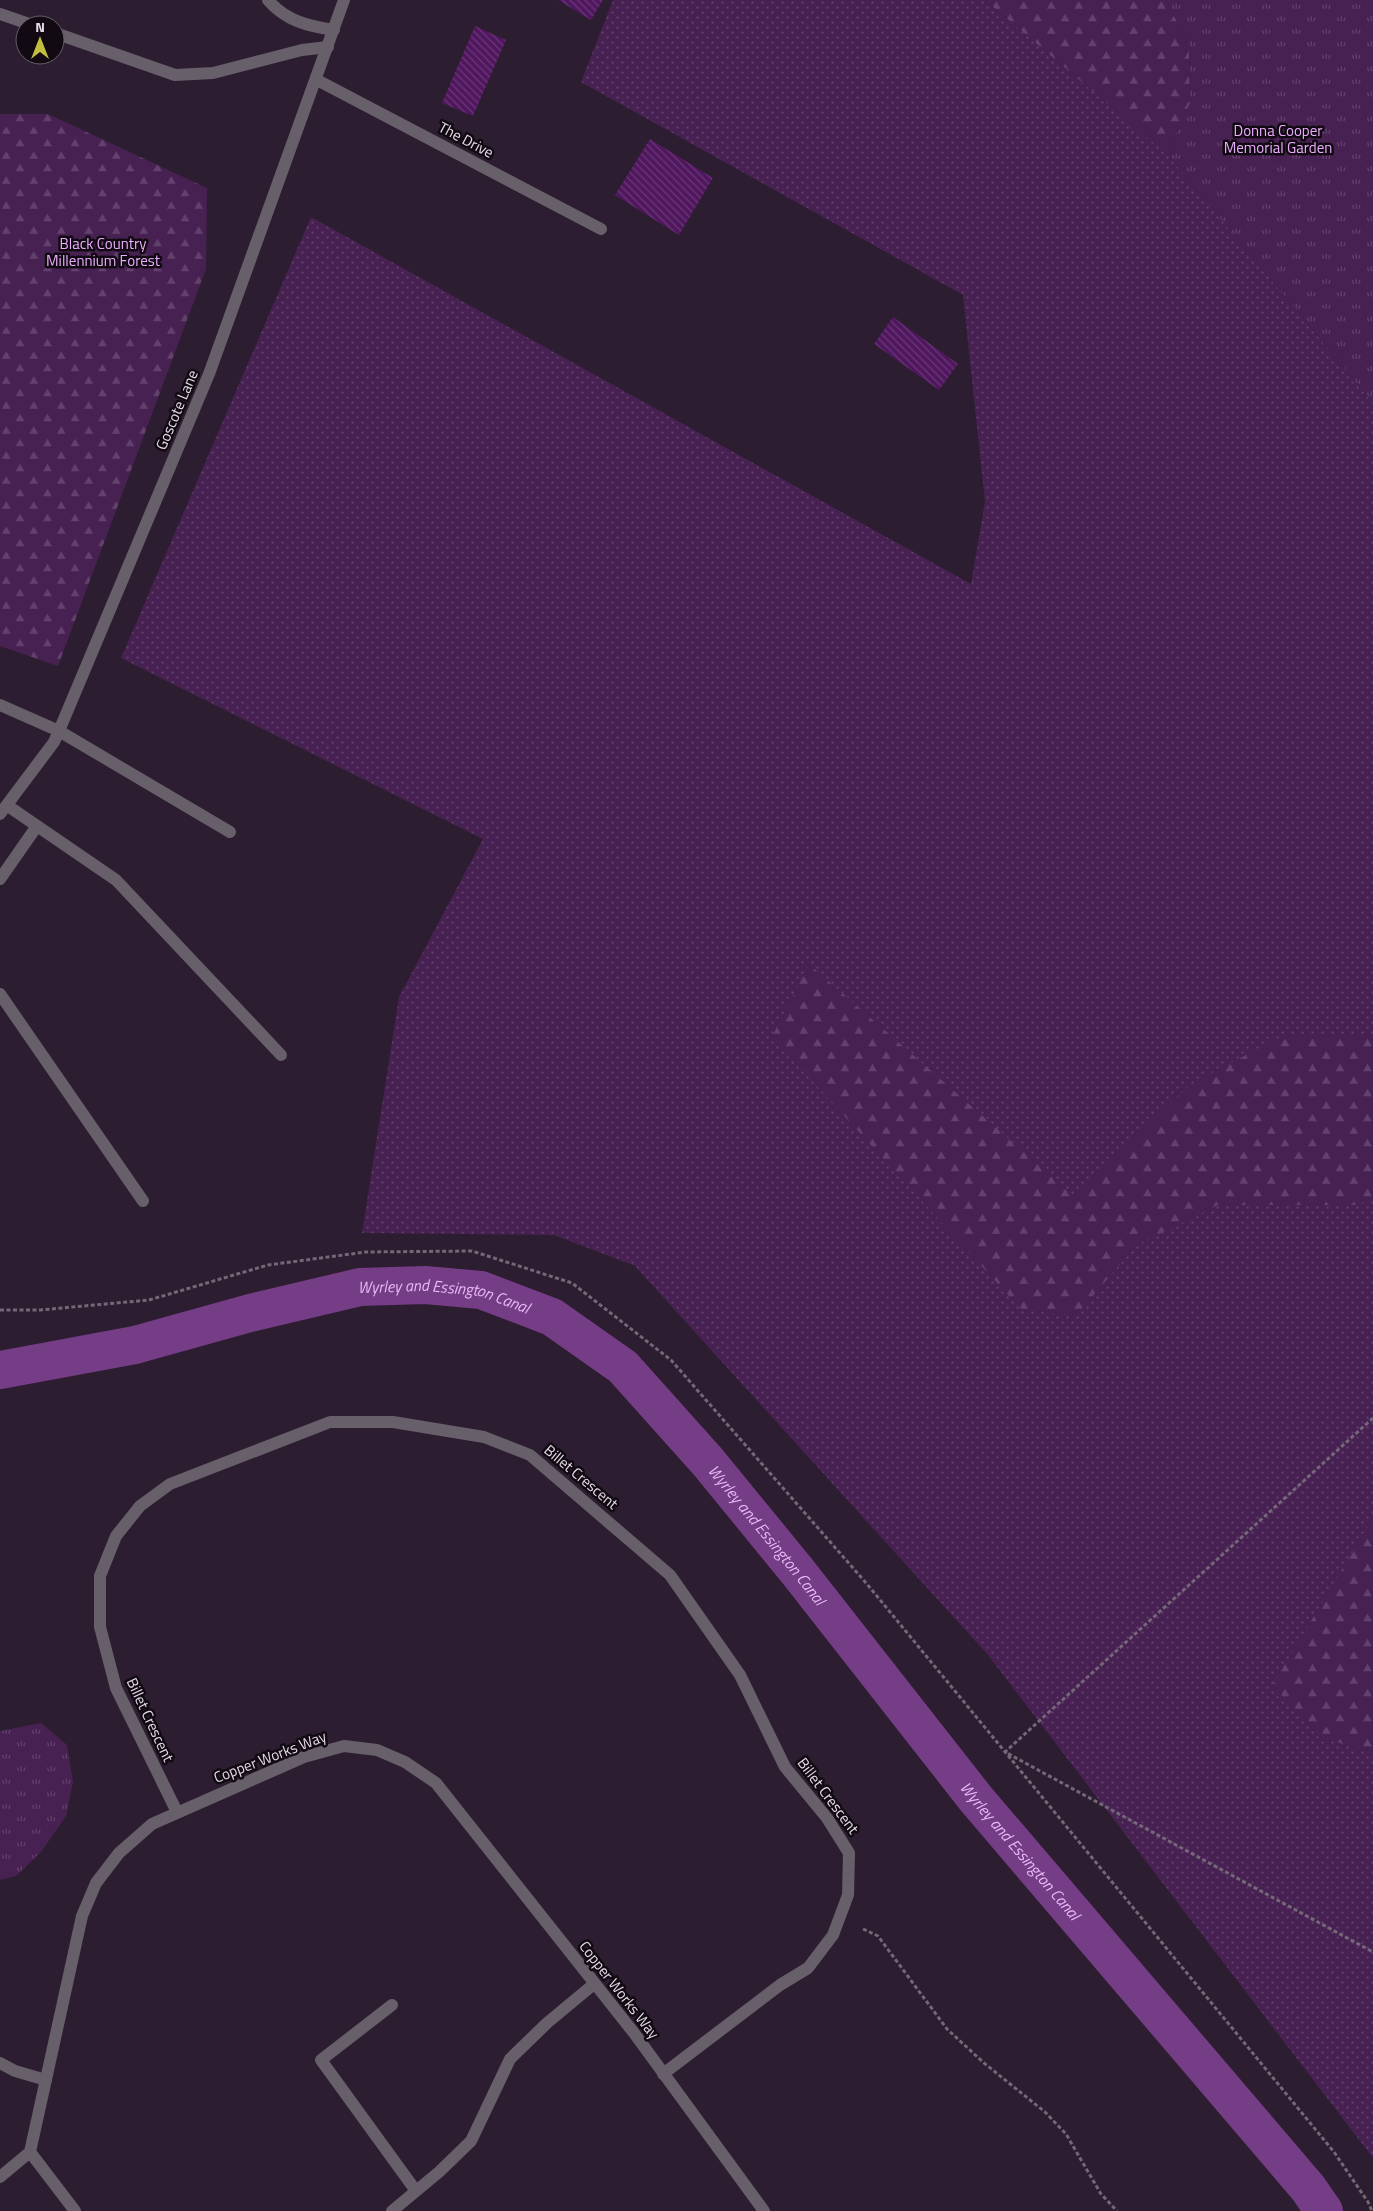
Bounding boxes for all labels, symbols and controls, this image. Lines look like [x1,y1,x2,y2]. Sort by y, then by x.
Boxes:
north arrow [15,15,65,65]
text: N [35,16,45,37]
street label: The Drive [435,115,498,164]
park label: Donna Cooper Memorial Garden [1224,119,1332,159]
park label: Black Country Millennium Forest [46,232,161,272]
street label: Goscote Lane [149,366,204,453]
water label: Wyrley and Essington Canal [357,1273,535,1320]
street label: Billet Crescent [539,1439,624,1515]
water label: Wyrley and Essington Canal [703,1459,833,1611]
street label: Billet Crescent [121,1674,180,1766]
street label: Copper Works Way [210,1724,330,1789]
street label: Billet Crescent [792,1753,865,1839]
water label: Wyrley and Essington Canal [955,1776,1087,1926]
street label: Copper Works Way [574,1936,665,2044]

